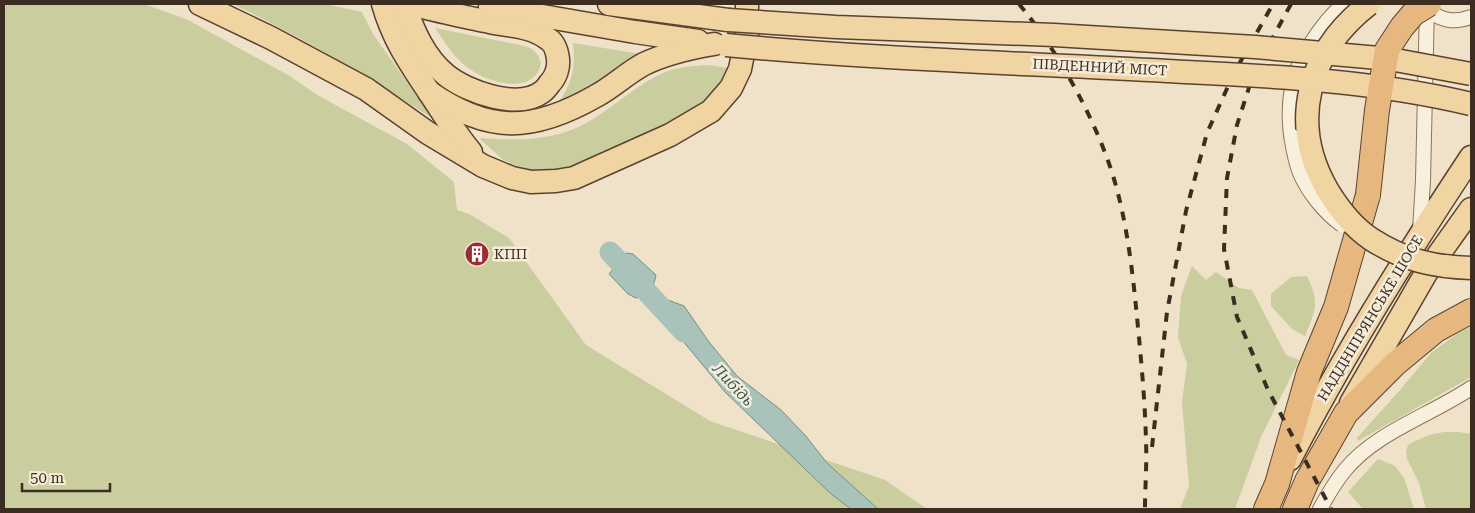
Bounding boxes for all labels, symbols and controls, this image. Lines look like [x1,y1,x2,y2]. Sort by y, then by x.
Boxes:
street label: ПІВДЕННИЙ МІСТ [1032,55,1168,79]
street label: НАДДНІПРЯНСЬКЕ ШОСЕ [1314,232,1426,404]
building icon: КПП [464,241,490,267]
place label: КПП [494,246,527,262]
water label: Либідь [708,359,757,410]
scale bar [22,460,110,492]
text: 50 m [30,469,65,487]

